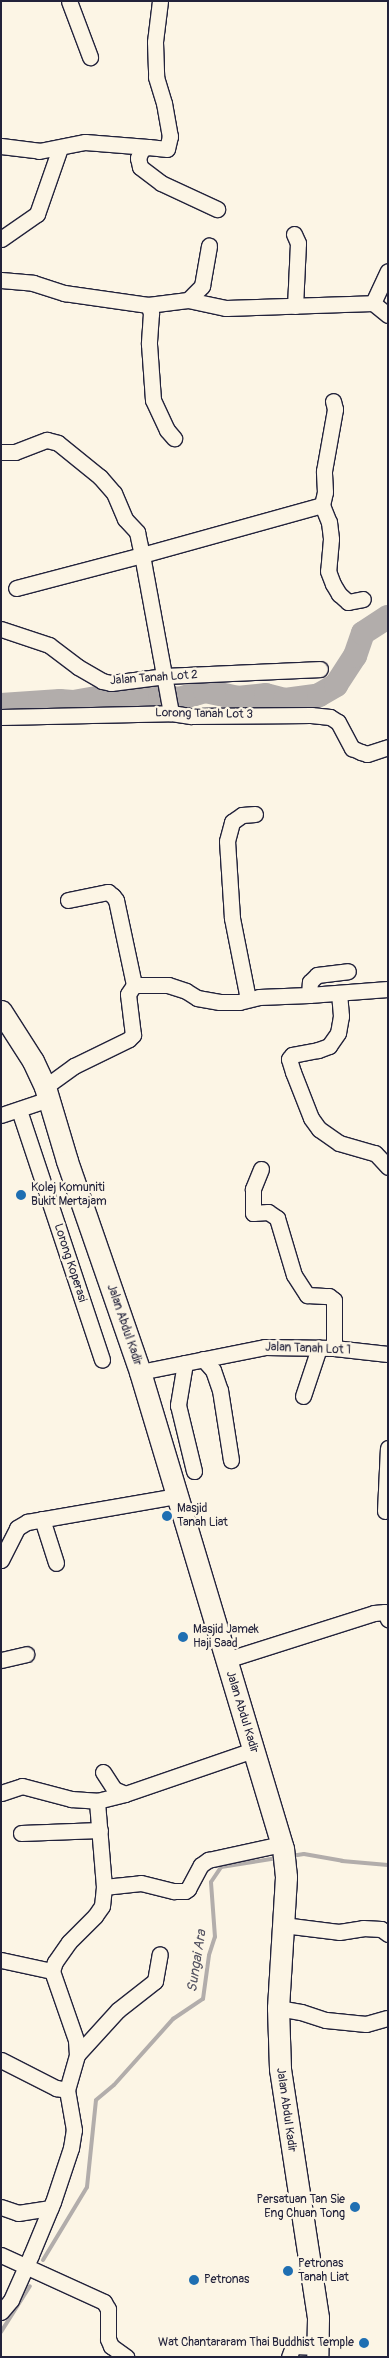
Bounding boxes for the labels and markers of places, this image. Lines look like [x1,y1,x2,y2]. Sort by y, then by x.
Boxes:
place label: Kolej Komuniti Bukit Mertajam [31,1181,107,1209]
marker: Kolej Komuniti Bukit Mertajam [15,1189,27,1201]
place label: Masjid Tanah Liat [177,1502,228,1530]
marker: Masjid Tanah Liat [161,1510,173,1522]
place label: Masjid Jamek Haji Saad [193,1623,259,1651]
marker: Masjid Jamek Haji Saad [177,1631,189,1643]
place label: Persatuan Tan Sie Eng Chuan Tong [257,2193,345,2221]
marker: Persatuan Tan Sie Eng Chuan Tong [349,2201,361,2213]
place label: Petronas Tanah Liat [298,2257,349,2285]
marker: Petronas Tanah Liat [282,2265,294,2277]
place label: Petronas [204,2273,249,2287]
marker: Petronas [188,2274,200,2286]
place label: Wat Chantararam Thai Buddhist Temple [158,2336,354,2350]
marker: Wat Chantararam Thai Buddhist Temple [358,2337,370,2349]

